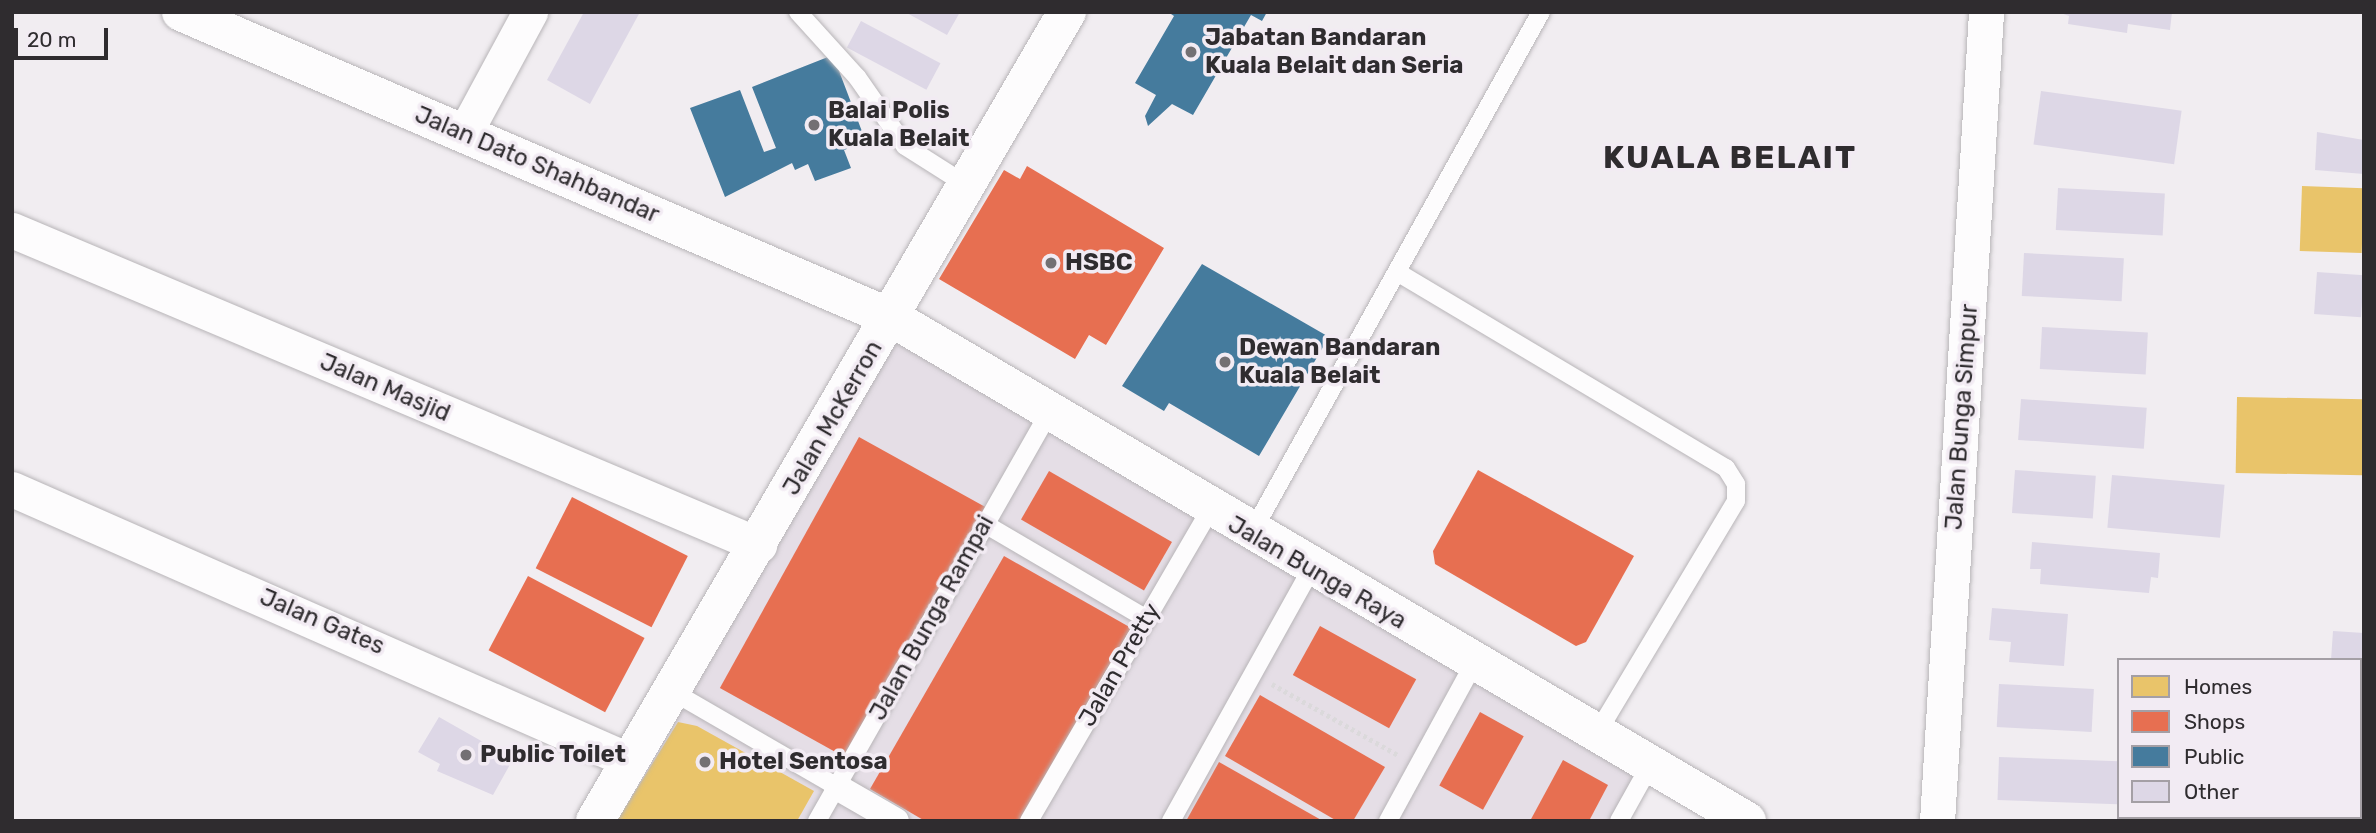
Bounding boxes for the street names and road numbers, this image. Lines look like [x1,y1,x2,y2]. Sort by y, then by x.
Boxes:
street label: Jalan Dato Shahbandar [410,100,664,230]
street label: Jalan Bunga Simpur [1940,303,1984,531]
street label: Jalan McKerron [777,336,889,500]
street label: Jalan Masjid [316,348,454,428]
street label: Jalan Bunga Rampai [864,510,1000,726]
street label: Jalan Bunga Raya [1223,510,1411,636]
street label: Jalan Gates [255,583,389,661]
street label: Jalan Pretty [1073,598,1167,732]

